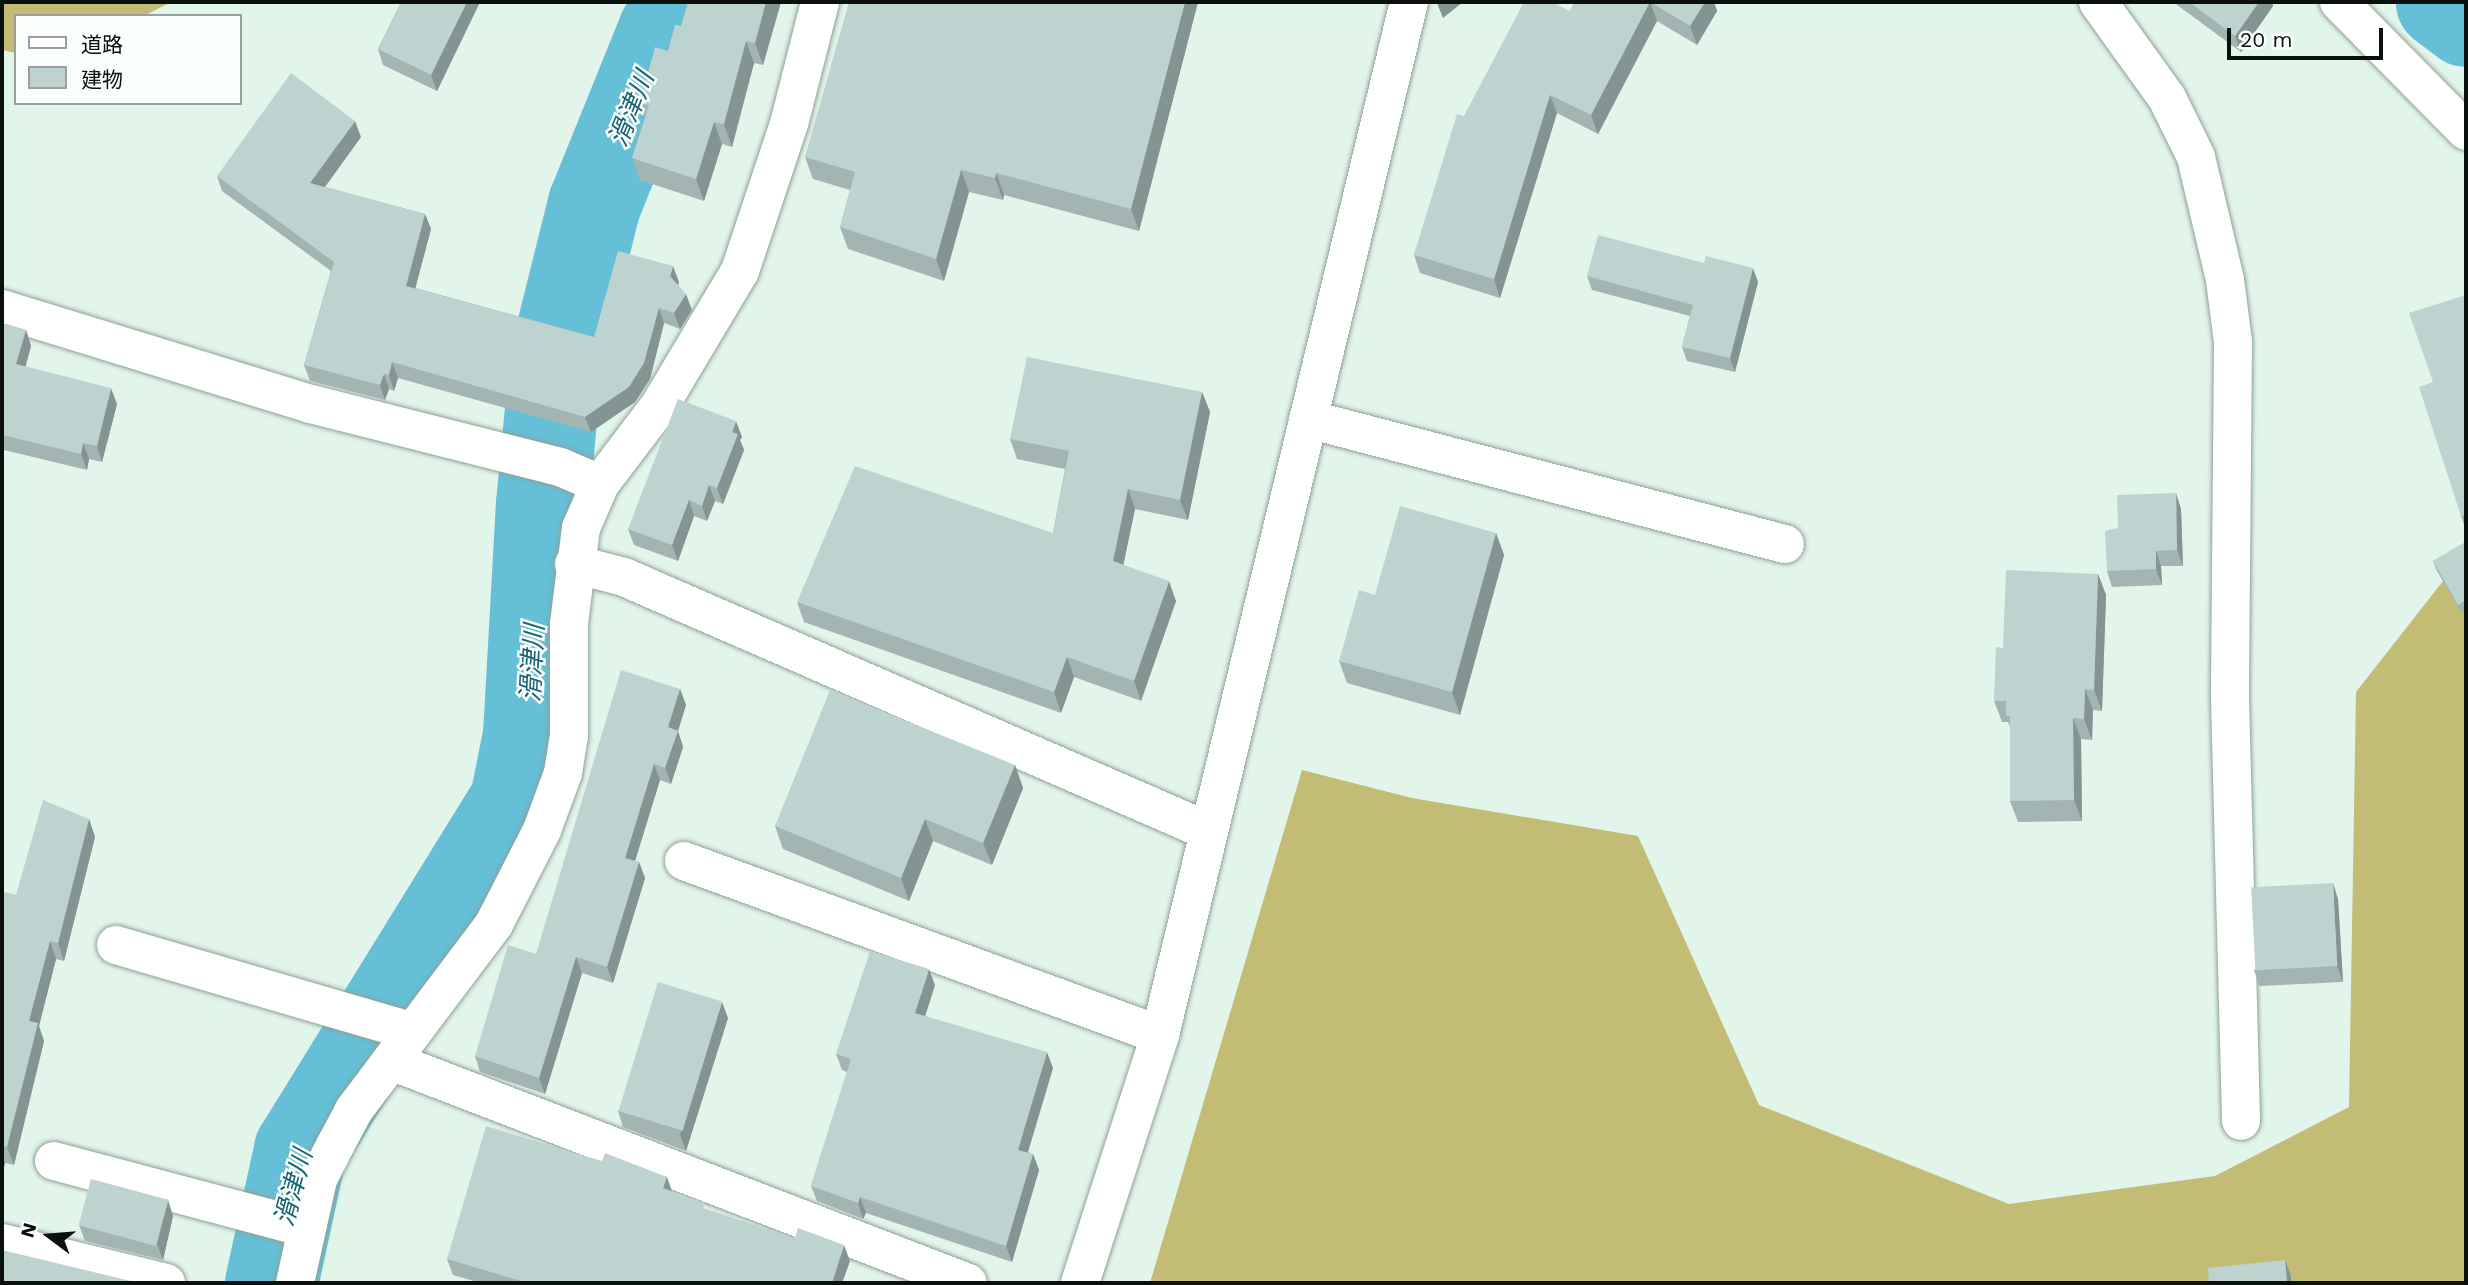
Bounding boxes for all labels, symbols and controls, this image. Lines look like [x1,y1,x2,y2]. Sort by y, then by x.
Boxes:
legend [14,14,242,105]
scale bar [2230,14,2386,58]
text: 20 m [2240,27,2292,52]
text: 道路 [81,32,123,57]
text: 建物 [81,67,123,92]
water label: 滑津川 [603,67,661,151]
water label: 滑津川 [515,623,551,703]
water label: 滑津川 [269,1146,319,1230]
north arrow [14,1201,84,1271]
text: N [15,1220,41,1240]

